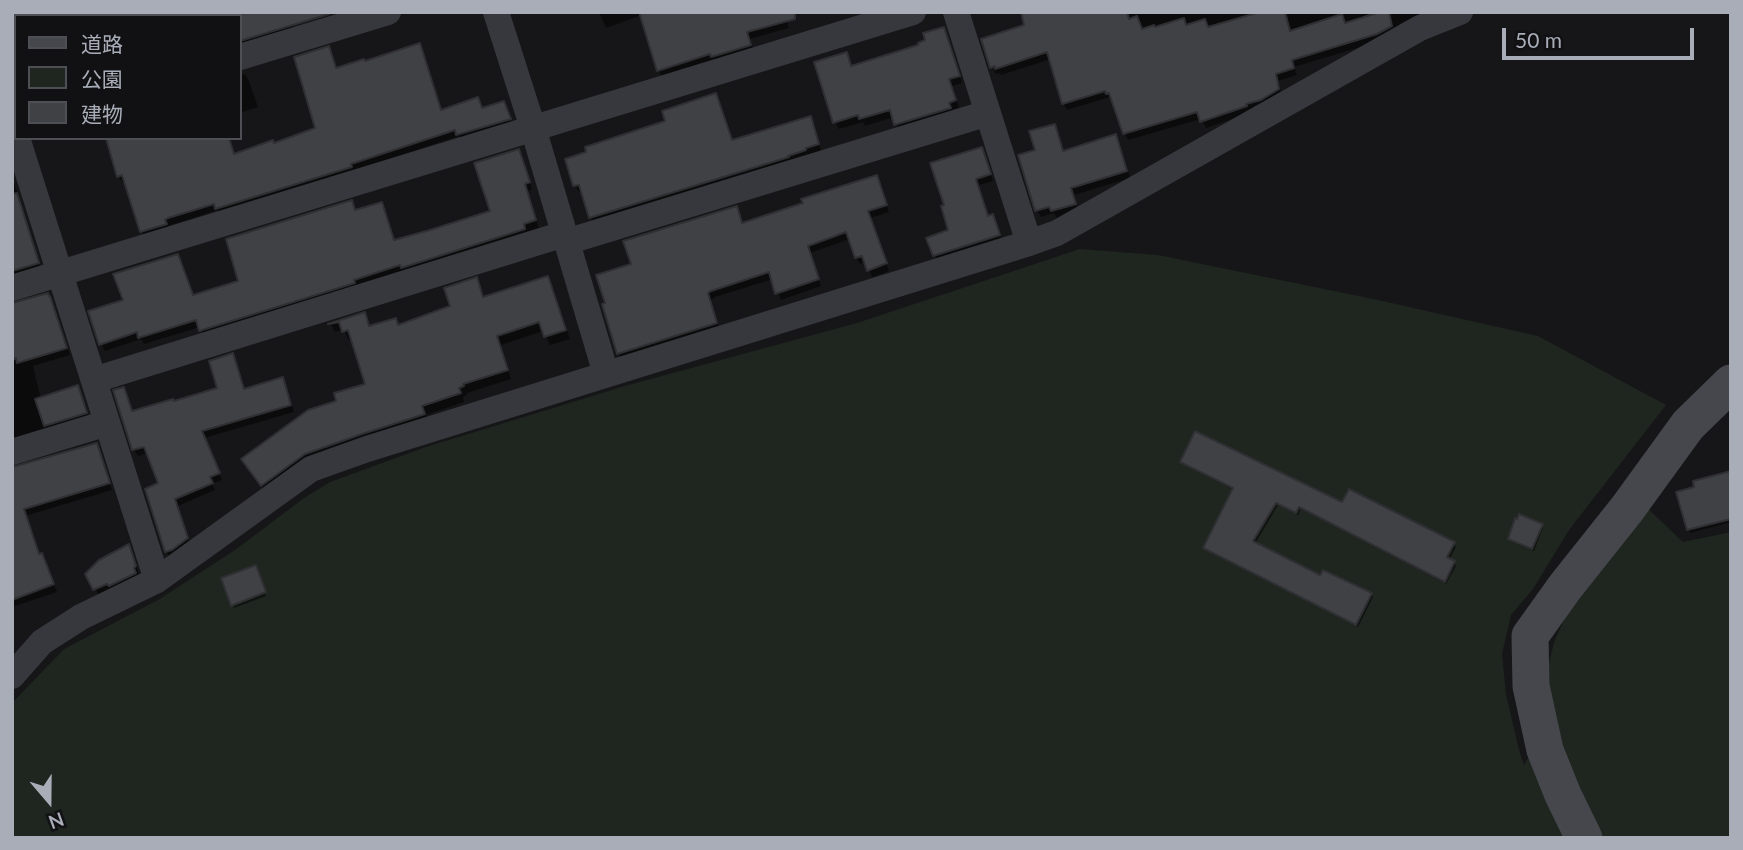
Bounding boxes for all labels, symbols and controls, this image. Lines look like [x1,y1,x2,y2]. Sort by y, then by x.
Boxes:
legend [14,14,242,140]
scale bar [1505,14,1698,58]
text: 50 m [1515,27,1562,52]
text: 道路 [81,31,123,56]
text: 公園 [81,66,123,91]
text: 建物 [81,101,123,126]
north arrow [14,766,84,836]
text: N [46,808,67,835]

